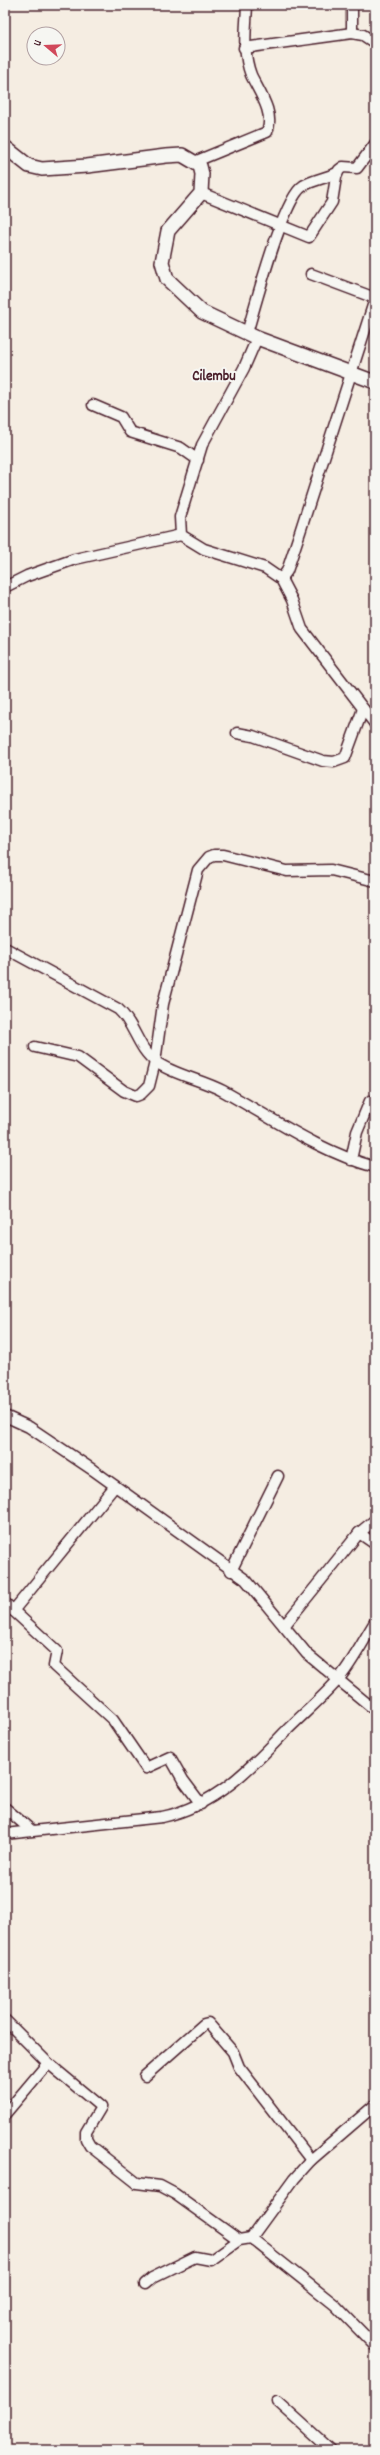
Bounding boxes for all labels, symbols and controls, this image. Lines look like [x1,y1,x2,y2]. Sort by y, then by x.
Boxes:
north arrow [26,26,66,66]
text: U [30,38,47,49]
district label: Cilembu [192,366,236,388]

